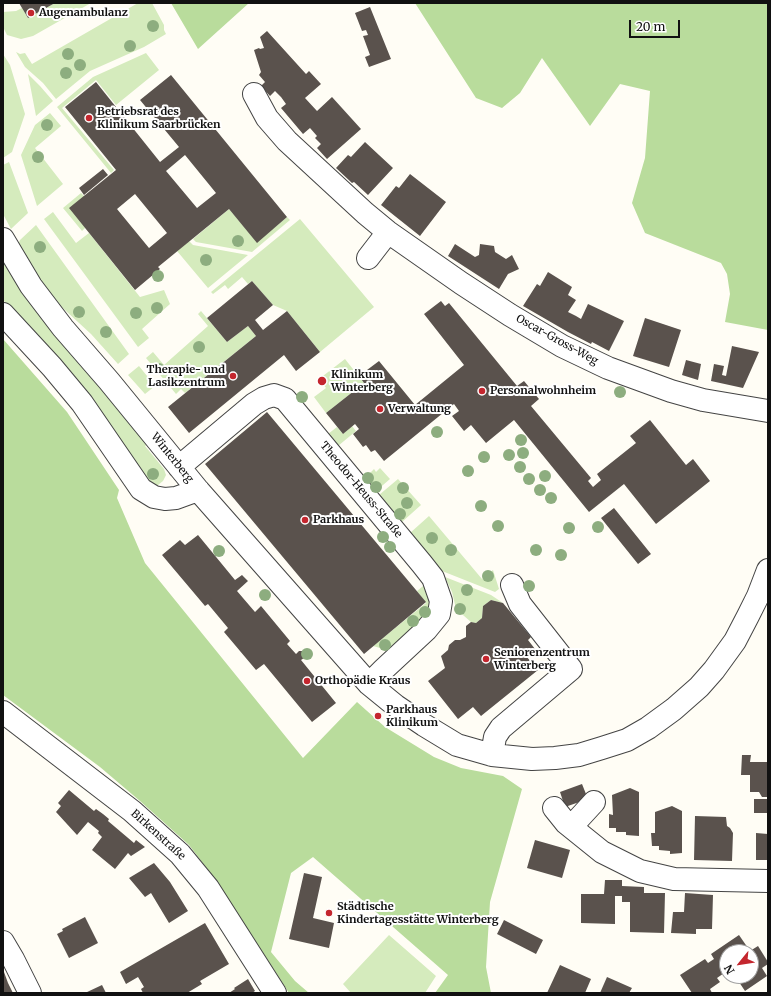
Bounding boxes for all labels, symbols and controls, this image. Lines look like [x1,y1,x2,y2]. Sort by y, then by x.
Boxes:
place label: Augenambulanz [39,6,128,20]
marker: Augenambulanz [26,8,36,18]
scale bar [631,12,682,38]
text: 20 m [636,19,665,34]
place label: Betriebsrat des Klinikum Saarbrücken [97,105,220,131]
marker: Betriebsrat des Klinikum Saarbrücken [84,113,94,123]
street label: Oscar-Gross-Weg [514,312,600,368]
place label: Therapie- und Lasikzentrum [146,363,225,389]
place label: Klinikum Winterberg [331,368,393,394]
marker: Therapie- und Lasikzentrum [228,371,238,381]
marker: Klinikum Winterberg [316,375,328,387]
place label: Personalwohnheim [490,384,596,398]
marker: Personalwohnheim [477,386,487,396]
place label: Verwaltung [388,402,451,416]
marker: Verwaltung [375,404,385,414]
street label: Winterberg [148,430,196,486]
street label: Theodor-Heuss-Straße [317,439,405,541]
place label: Parkhaus [313,513,364,527]
marker: Parkhaus [300,515,310,525]
place label: Seniorenzentrum Winterberg [494,646,590,672]
marker: Seniorenzentrum Winterberg [481,654,491,664]
place label: Orthopädie Kraus [315,674,411,688]
marker: Orthopädie Kraus [302,676,312,686]
place label: Parkhaus Klinikum [386,703,438,729]
marker: Parkhaus Klinikum [373,711,383,721]
street label: Birkenstraße [128,807,188,863]
place label: Städtische Kindertagesstätte Winterberg [337,900,499,926]
marker: Städtische Kindertagesstätte Winterberg [324,908,334,918]
north arrow [719,944,759,984]
text: N [721,962,738,977]

